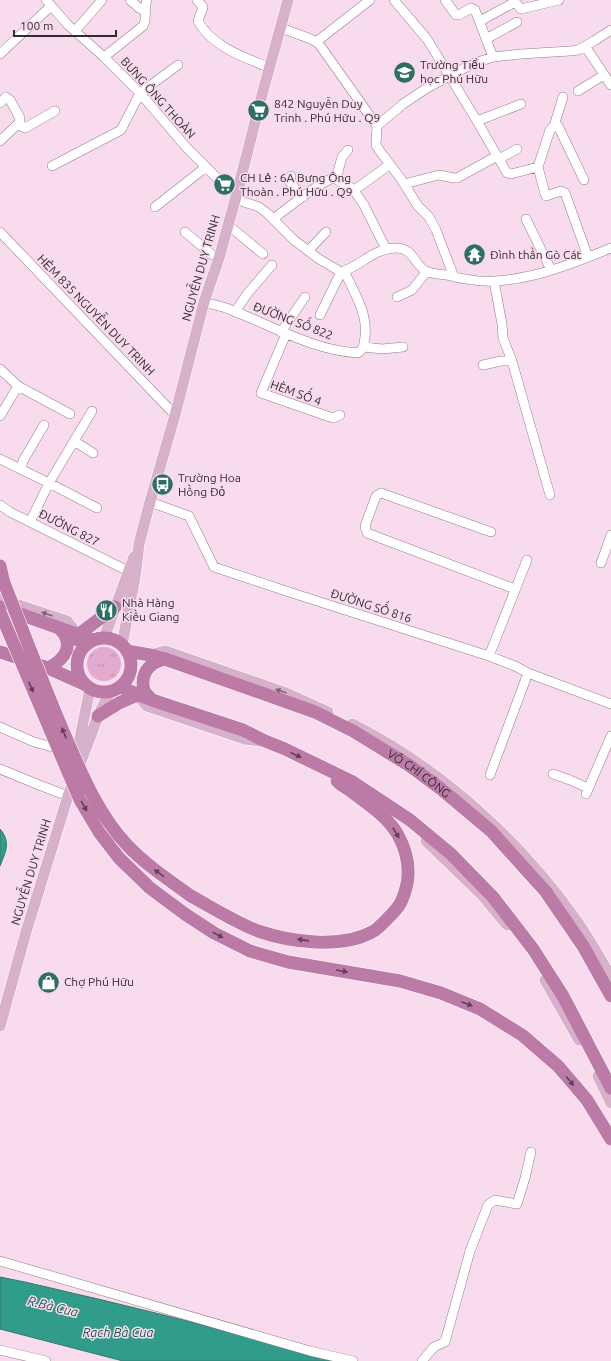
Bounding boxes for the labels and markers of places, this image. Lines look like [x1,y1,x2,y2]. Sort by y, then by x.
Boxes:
place label: Trường Tiểu học Phú Hữu [420,58,488,86]
school or university icon: Trường Tiểu học Phú Hữu [392,59,418,85]
place label: 842 Nguyễn Duy Trinh . Phú Hữu . Q9 [274,97,380,124]
supermarket icon: 842 Nguyễn Duy Trinh . Phú Hữu . Q9 [246,98,272,124]
place label: CH Lẻ : 6A Bưng Ông Thoàn . Phú Hữu . Q9 [240,171,352,198]
supermarket icon: CH Lẻ : 6A Bưng Ông Thoàn . Phú Hữu . Q9 [211,172,237,198]
temple icon: Đình thần Gò Cát [461,242,487,268]
place label: Đình thần Gò Cát [490,247,582,261]
place label: Trường Hoa Hồng Đỏ [178,471,241,498]
bus stop icon: Trường Hoa Hồng Đỏ [150,472,176,498]
place label: Nhà Hàng Kiều Giang [122,596,179,623]
restaurant icon: Nhà Hàng Kiều Giang [93,597,119,623]
shop icon: Chợ Phú Hữu [35,969,61,995]
place label: Chợ Phú Hữu [64,975,134,989]

